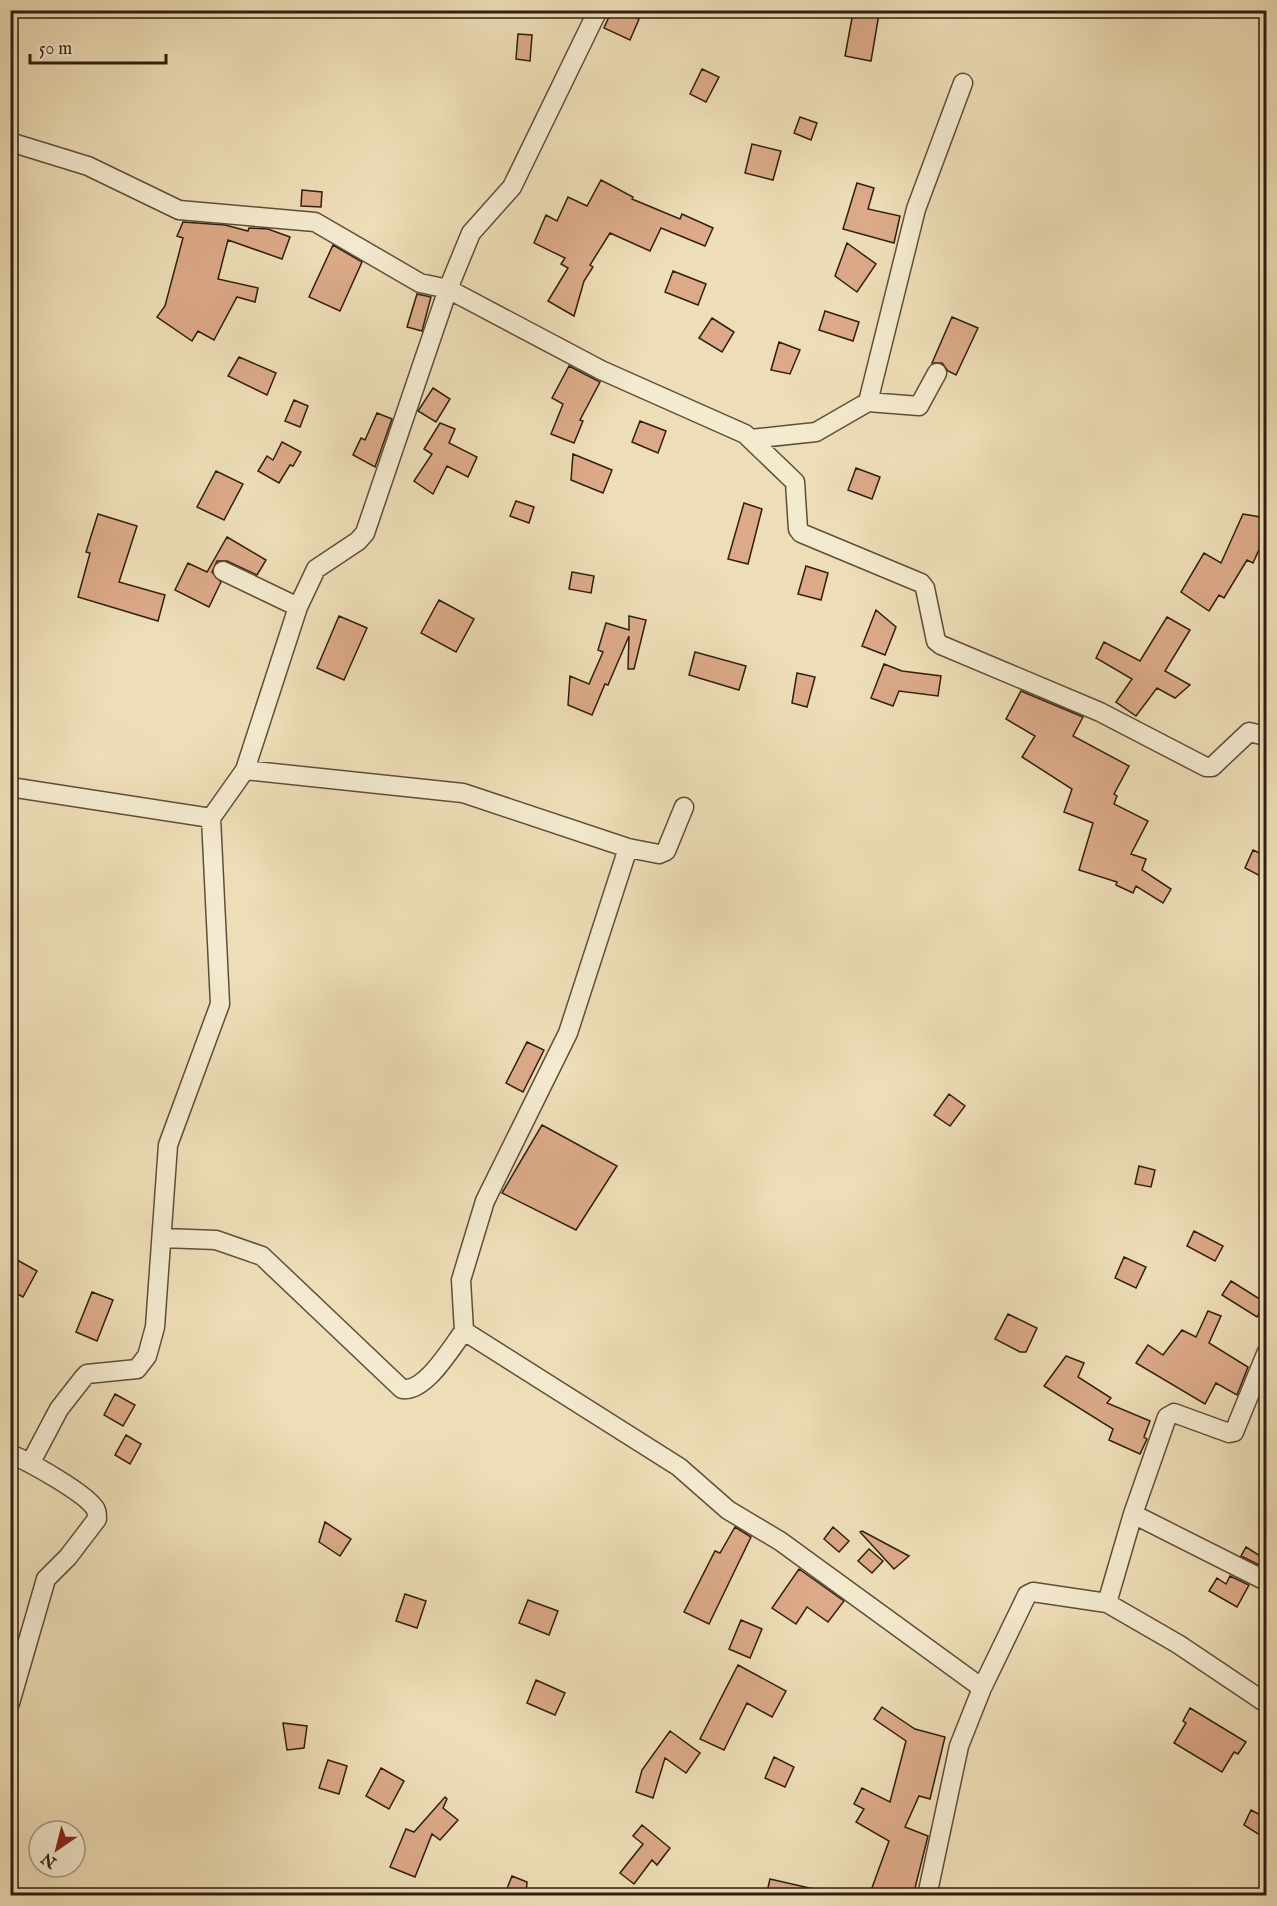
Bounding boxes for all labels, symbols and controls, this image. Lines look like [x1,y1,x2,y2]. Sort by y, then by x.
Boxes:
scale bar [30,27,166,65]
text: 50 m [39,38,72,61]
north arrow [27,1819,87,1879]
text: N [38,1847,62,1872]

